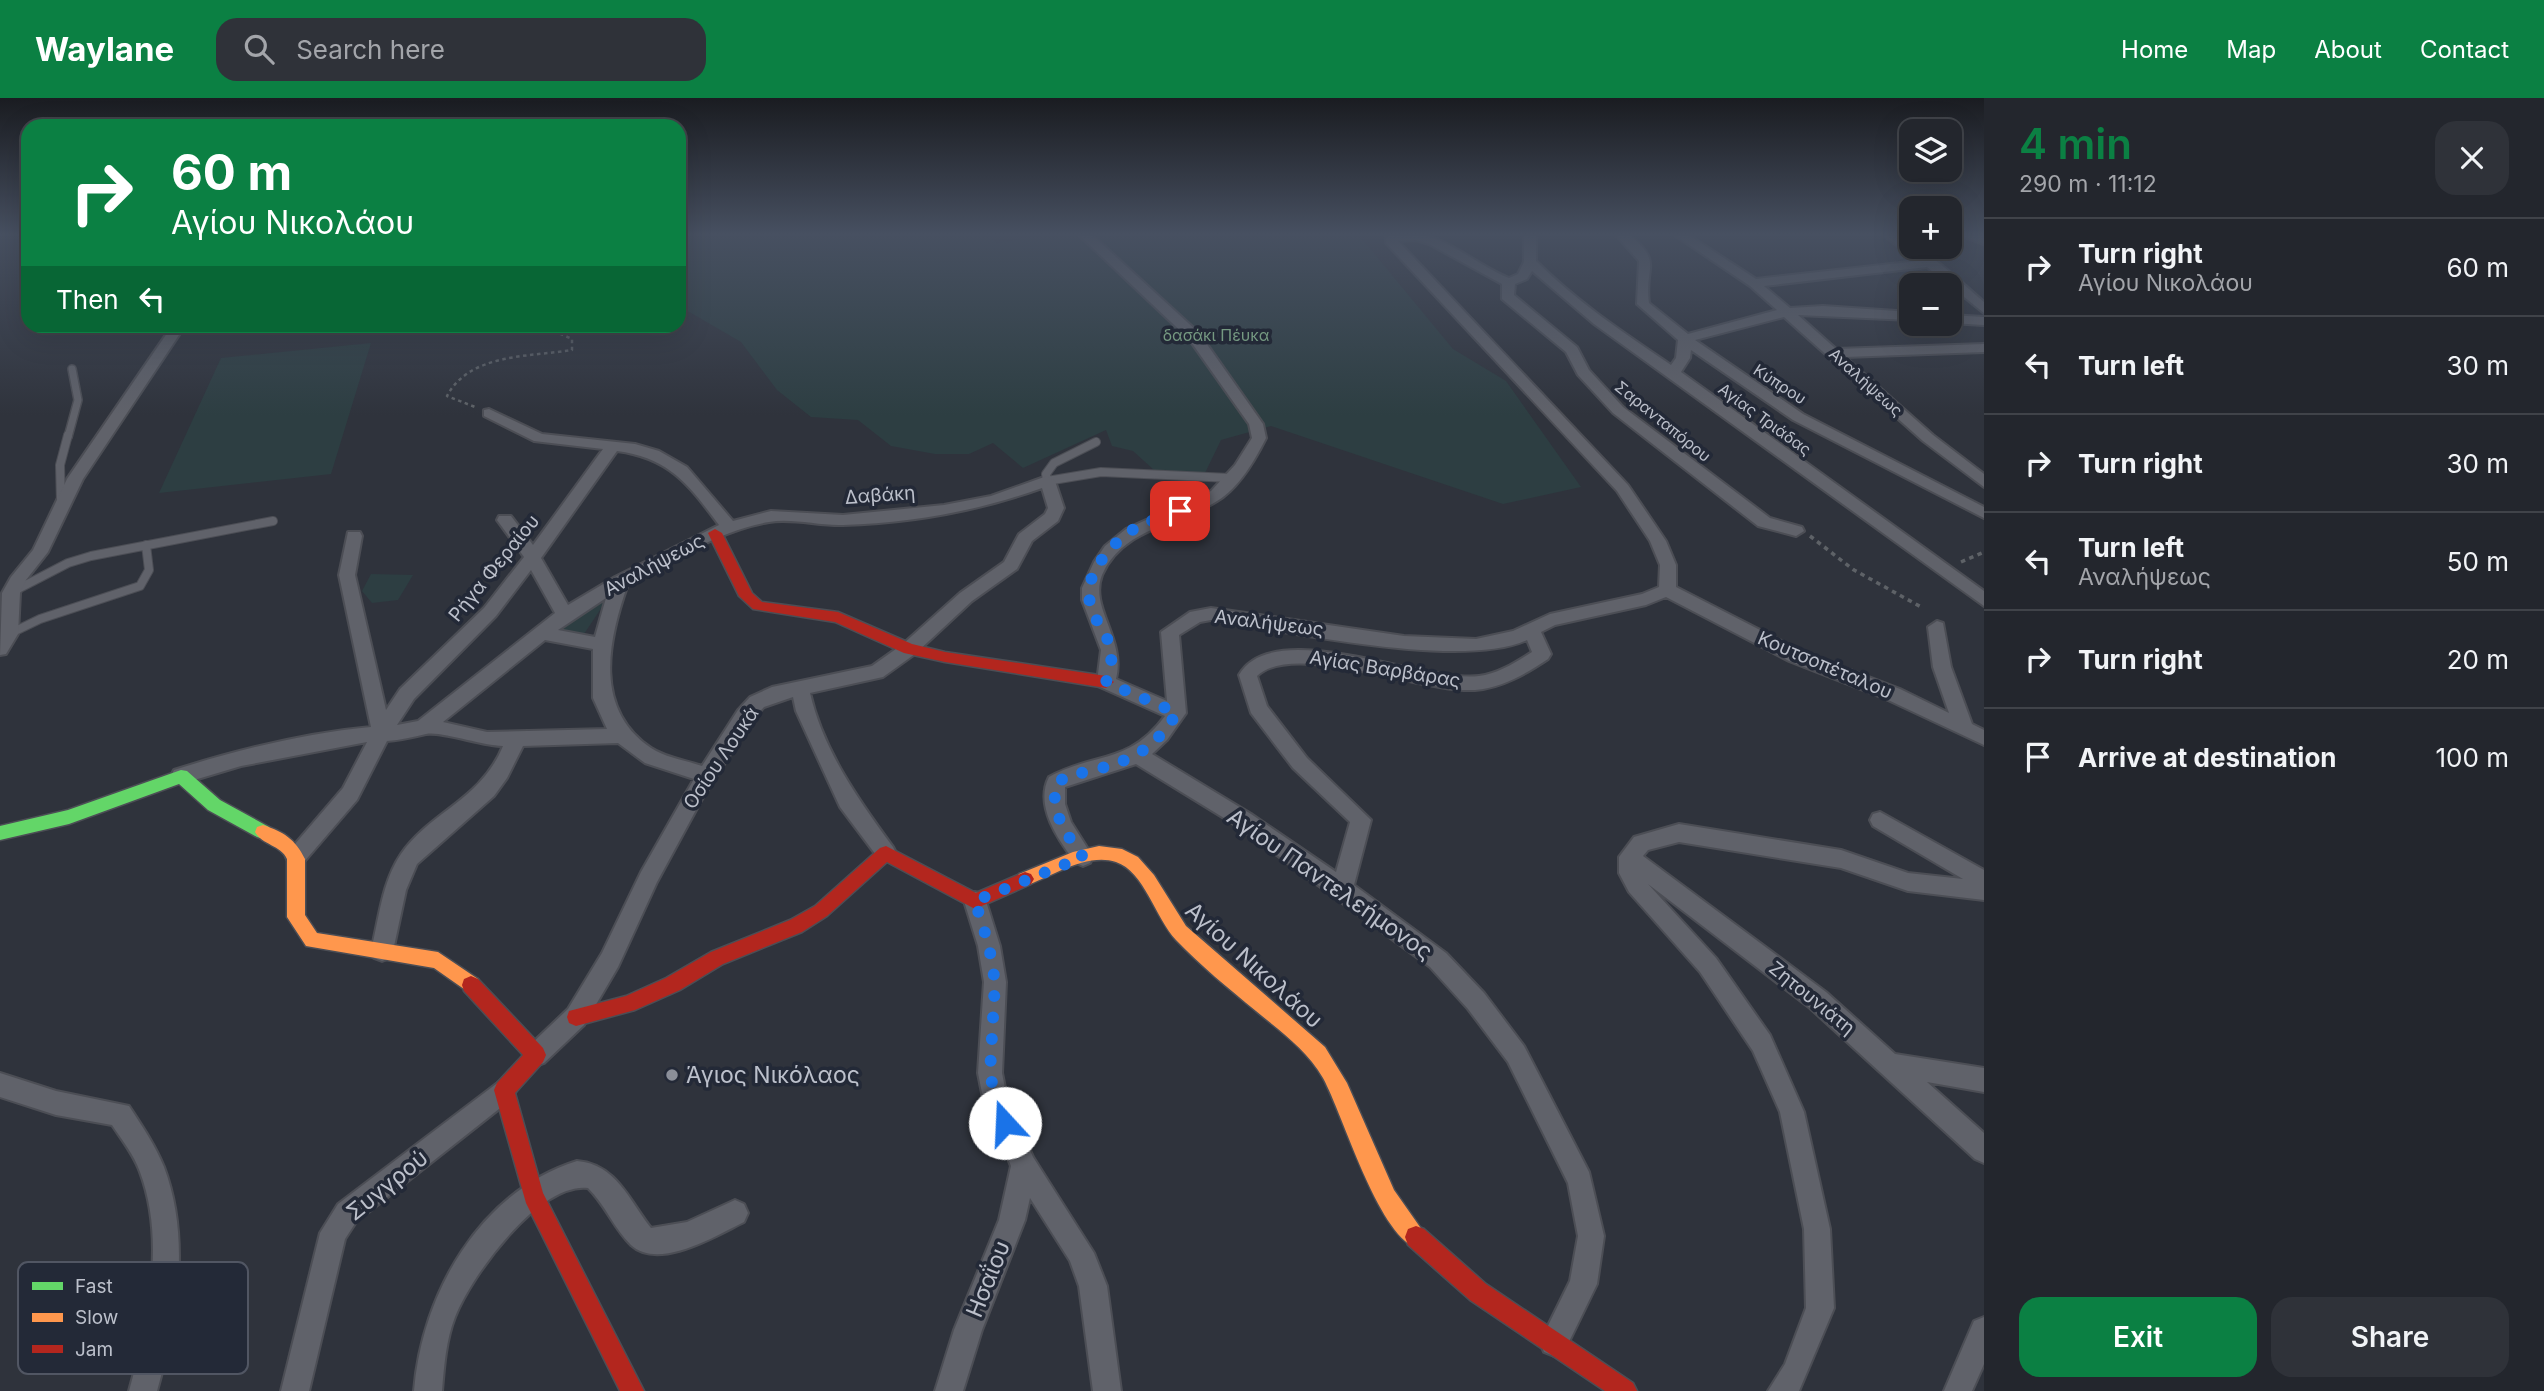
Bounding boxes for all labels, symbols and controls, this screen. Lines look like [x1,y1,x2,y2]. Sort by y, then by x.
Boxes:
search box [216,18,706,81]
text: Waylane [35,29,174,69]
icon: search [240,30,278,68]
text: Search here [296,34,445,65]
text: Home [2121,35,2188,64]
text: Map [2226,35,2276,64]
text: About [2314,35,2382,64]
text: Contact [2420,35,2509,64]
text: 4 min [2019,118,2132,169]
map controls [1899,119,1962,336]
button: layers [1899,119,1962,182]
button: close [2435,121,2509,195]
text: 60 m [171,143,292,202]
icon: right [56,147,147,238]
text: 290 m · 11:12 [2019,170,2157,198]
button: + [1899,196,1962,259]
text: Αγίου Νικολάου [171,203,414,242]
text: Turn right [2078,238,2203,269]
icon: right [2019,248,2057,286]
text: 60 m [2446,252,2509,283]
text: Αγίου Νικολάου [2078,269,2253,297]
button: − [1899,273,1962,336]
icon: left [133,280,171,318]
text: Then [56,284,119,315]
park label: δασάκι Πέυκα [1163,325,1269,345]
street label: Αναλήψεως [1825,344,1907,420]
icon: left [2019,346,2057,384]
text: Turn left [2078,350,2184,381]
text: 30 m [2446,350,2509,381]
street label: Κύπρου [1750,360,1810,408]
street label: Σαρανταπόρου [1611,376,1715,466]
street label: Αγίας Τριάδας [1715,379,1815,459]
icon: right [2019,444,2057,482]
text: Turn right [2078,448,2203,479]
text: 30 m [2446,448,2509,479]
street label: Δαβάκη [844,481,916,509]
pin [1150,481,1210,541]
icon: arrive [1161,492,1199,530]
street label: Ρήγα Φεραίου [444,510,544,626]
street label: Αναλήψεως [600,529,708,601]
text: Turn left [2078,532,2184,563]
icon: left [2019,542,2057,580]
text: 50 m [2447,546,2509,577]
text: Αναλήψεως [2078,563,2211,591]
street label: Αναλήψεως [1213,605,1325,641]
street label: Κουτσοπέταλου [1754,626,1896,704]
icon: right [2019,640,2057,678]
text: Turn right [2078,644,2203,675]
text: 20 m [2447,644,2509,675]
street label: Αγίας Βαρβάρας [1308,646,1462,692]
street label: Οσίου Λουκά [678,703,764,813]
icon: arrive [2019,738,2057,776]
text: Arrive at destination [2078,742,2337,773]
text: 100 m [2436,742,2509,773]
street label: Αγίου Παντελεήμονος [1222,802,1438,966]
street label: Αγίου Νικολάου [1180,896,1328,1034]
street label: Ζητουνιάτη [1764,956,1860,1040]
place label: Άγιος Νικόλαος [686,1061,860,1089]
marker: Άγιος Νικόλαος [664,1067,680,1083]
position arrow [968,1086,1042,1160]
street label: Συγγρού [341,1144,433,1226]
street label: Ησαΐου [960,1237,1016,1321]
legend [18,1262,248,1374]
text: Fast [75,1275,113,1298]
button: Exit [2019,1297,2257,1377]
button: Share [2271,1297,2509,1377]
text: Slow [75,1306,118,1329]
text: Jam [75,1338,113,1361]

